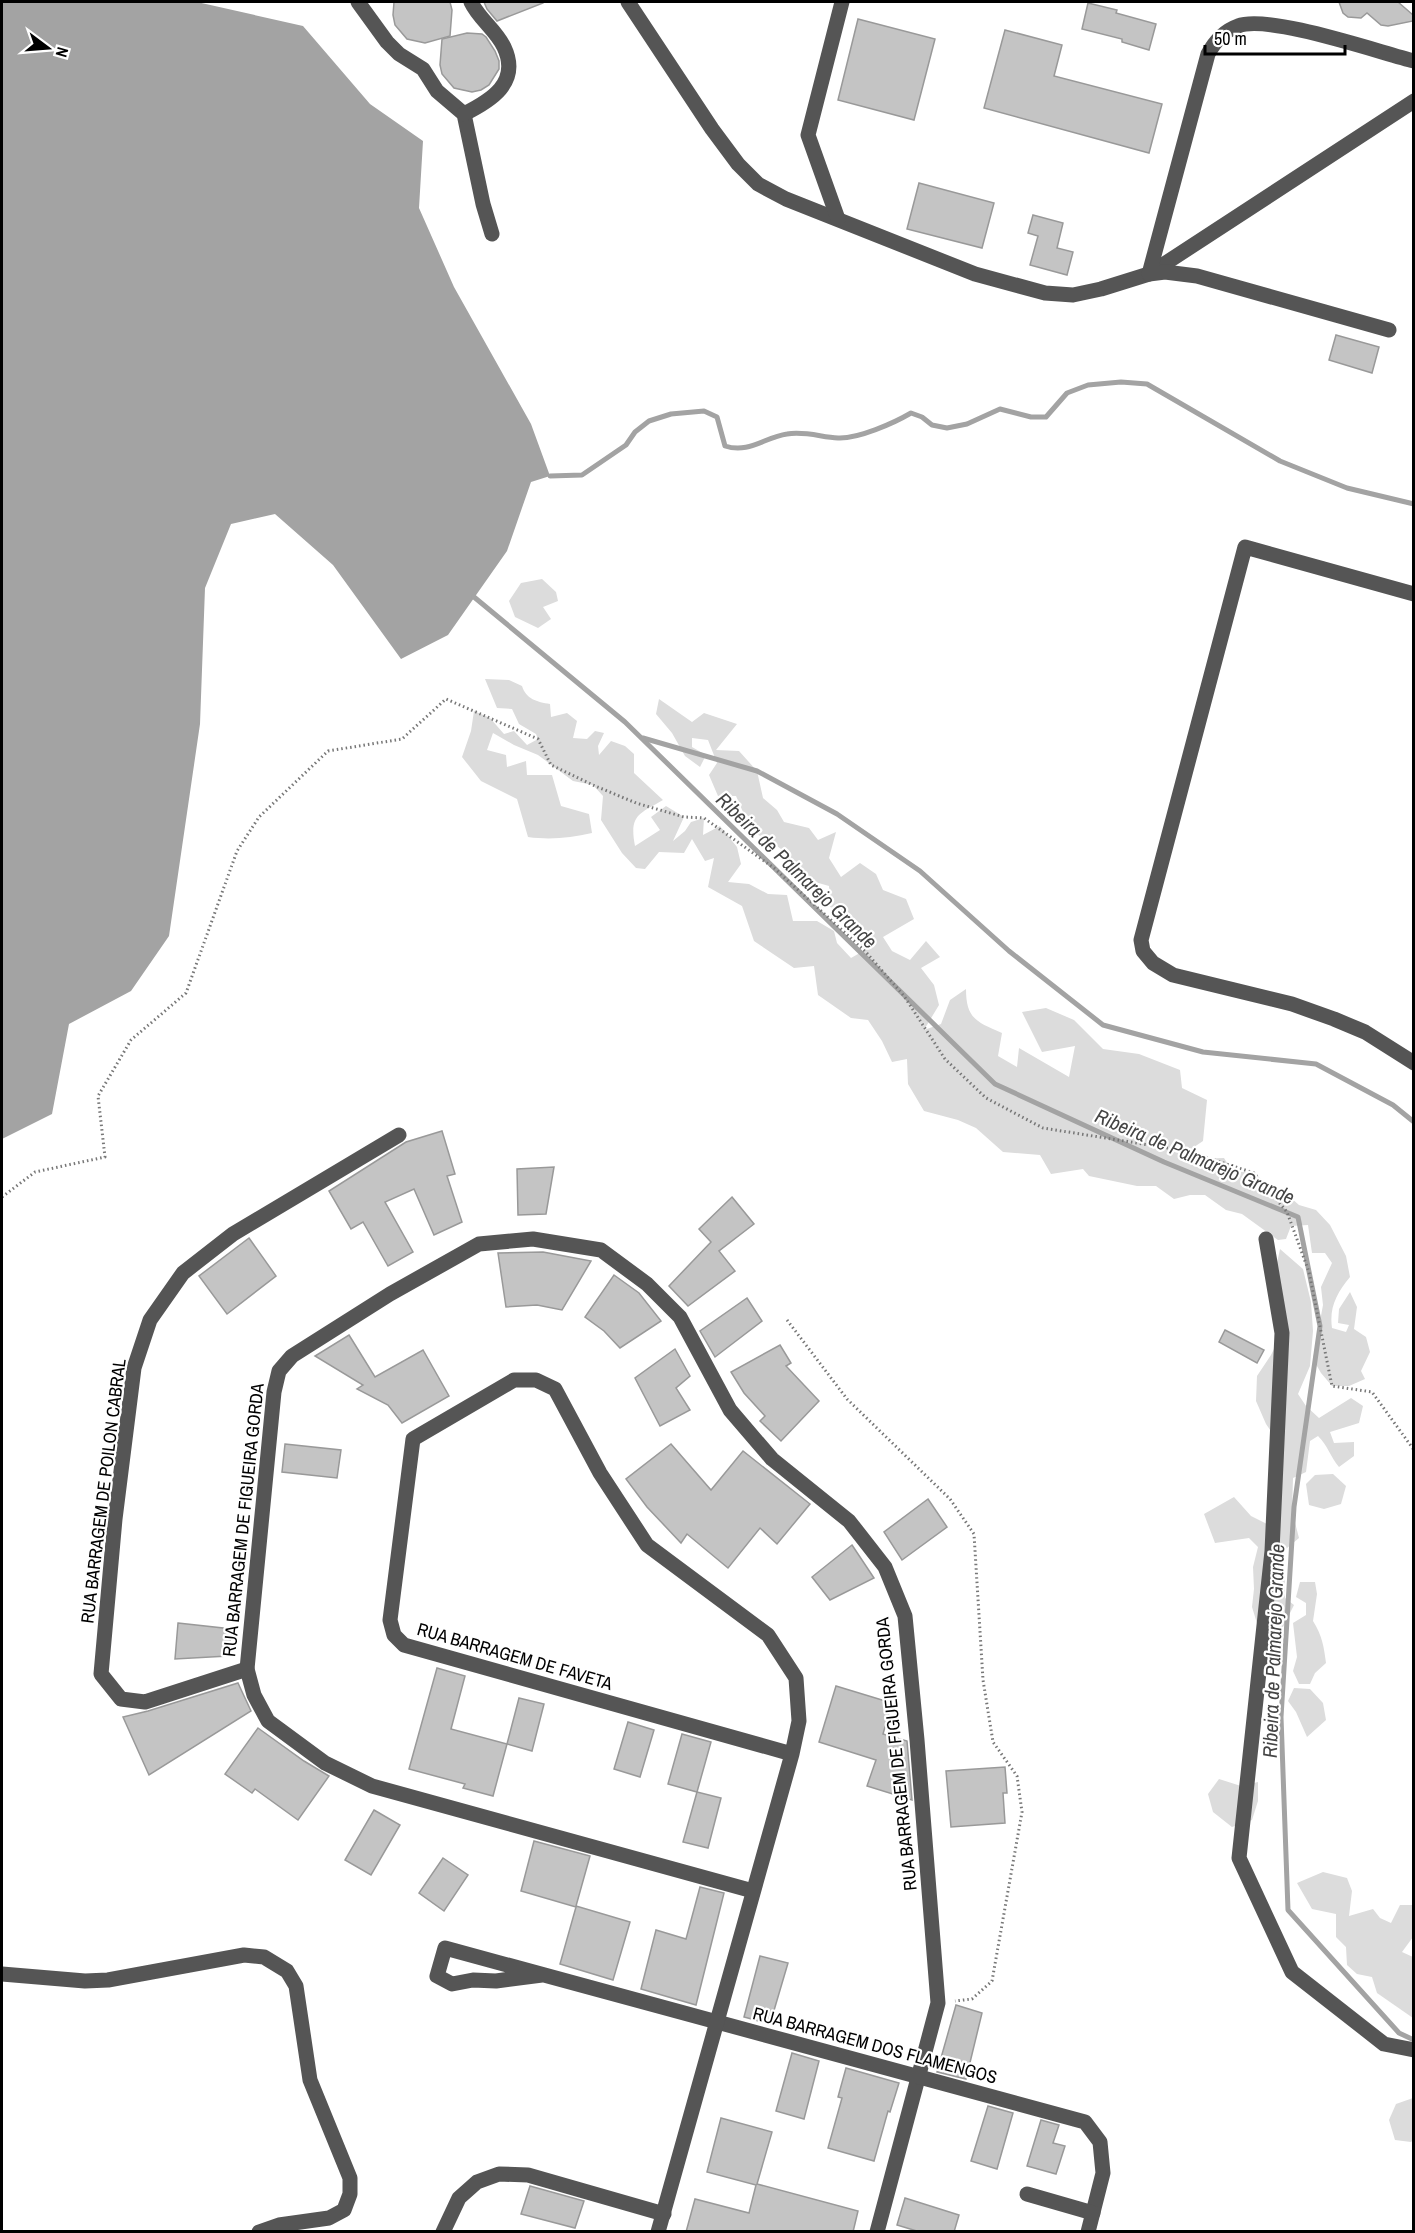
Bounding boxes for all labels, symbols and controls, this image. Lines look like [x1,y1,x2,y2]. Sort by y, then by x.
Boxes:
north arrow [18,18,78,78]
scale bar [1205,18,1344,56]
text: 50 m [1214,26,1247,51]
text: N [51,45,74,60]
water label: Ribeira de Palmarejo Grande [711,786,883,954]
water label: Ribeira de Palmarejo Grande [1091,1102,1299,1210]
street label: RUA BARRAGEM DE POILON CABRAL [74,1357,132,1625]
street label: RUA BARRAGEM DE FIGUEIRA GORDA [216,1382,270,1658]
water label: Ribeira de Palmarejo Grande [1256,1543,1290,1759]
street label: RUA BARRAGEM DE FAVETA [414,1616,616,1696]
street label: RUA BARRAGEM DE FIGUEIRA GORDA [869,1616,923,1892]
street label: RUA BARRAGEM DOS FLAMENGOS [750,2000,1000,2090]

